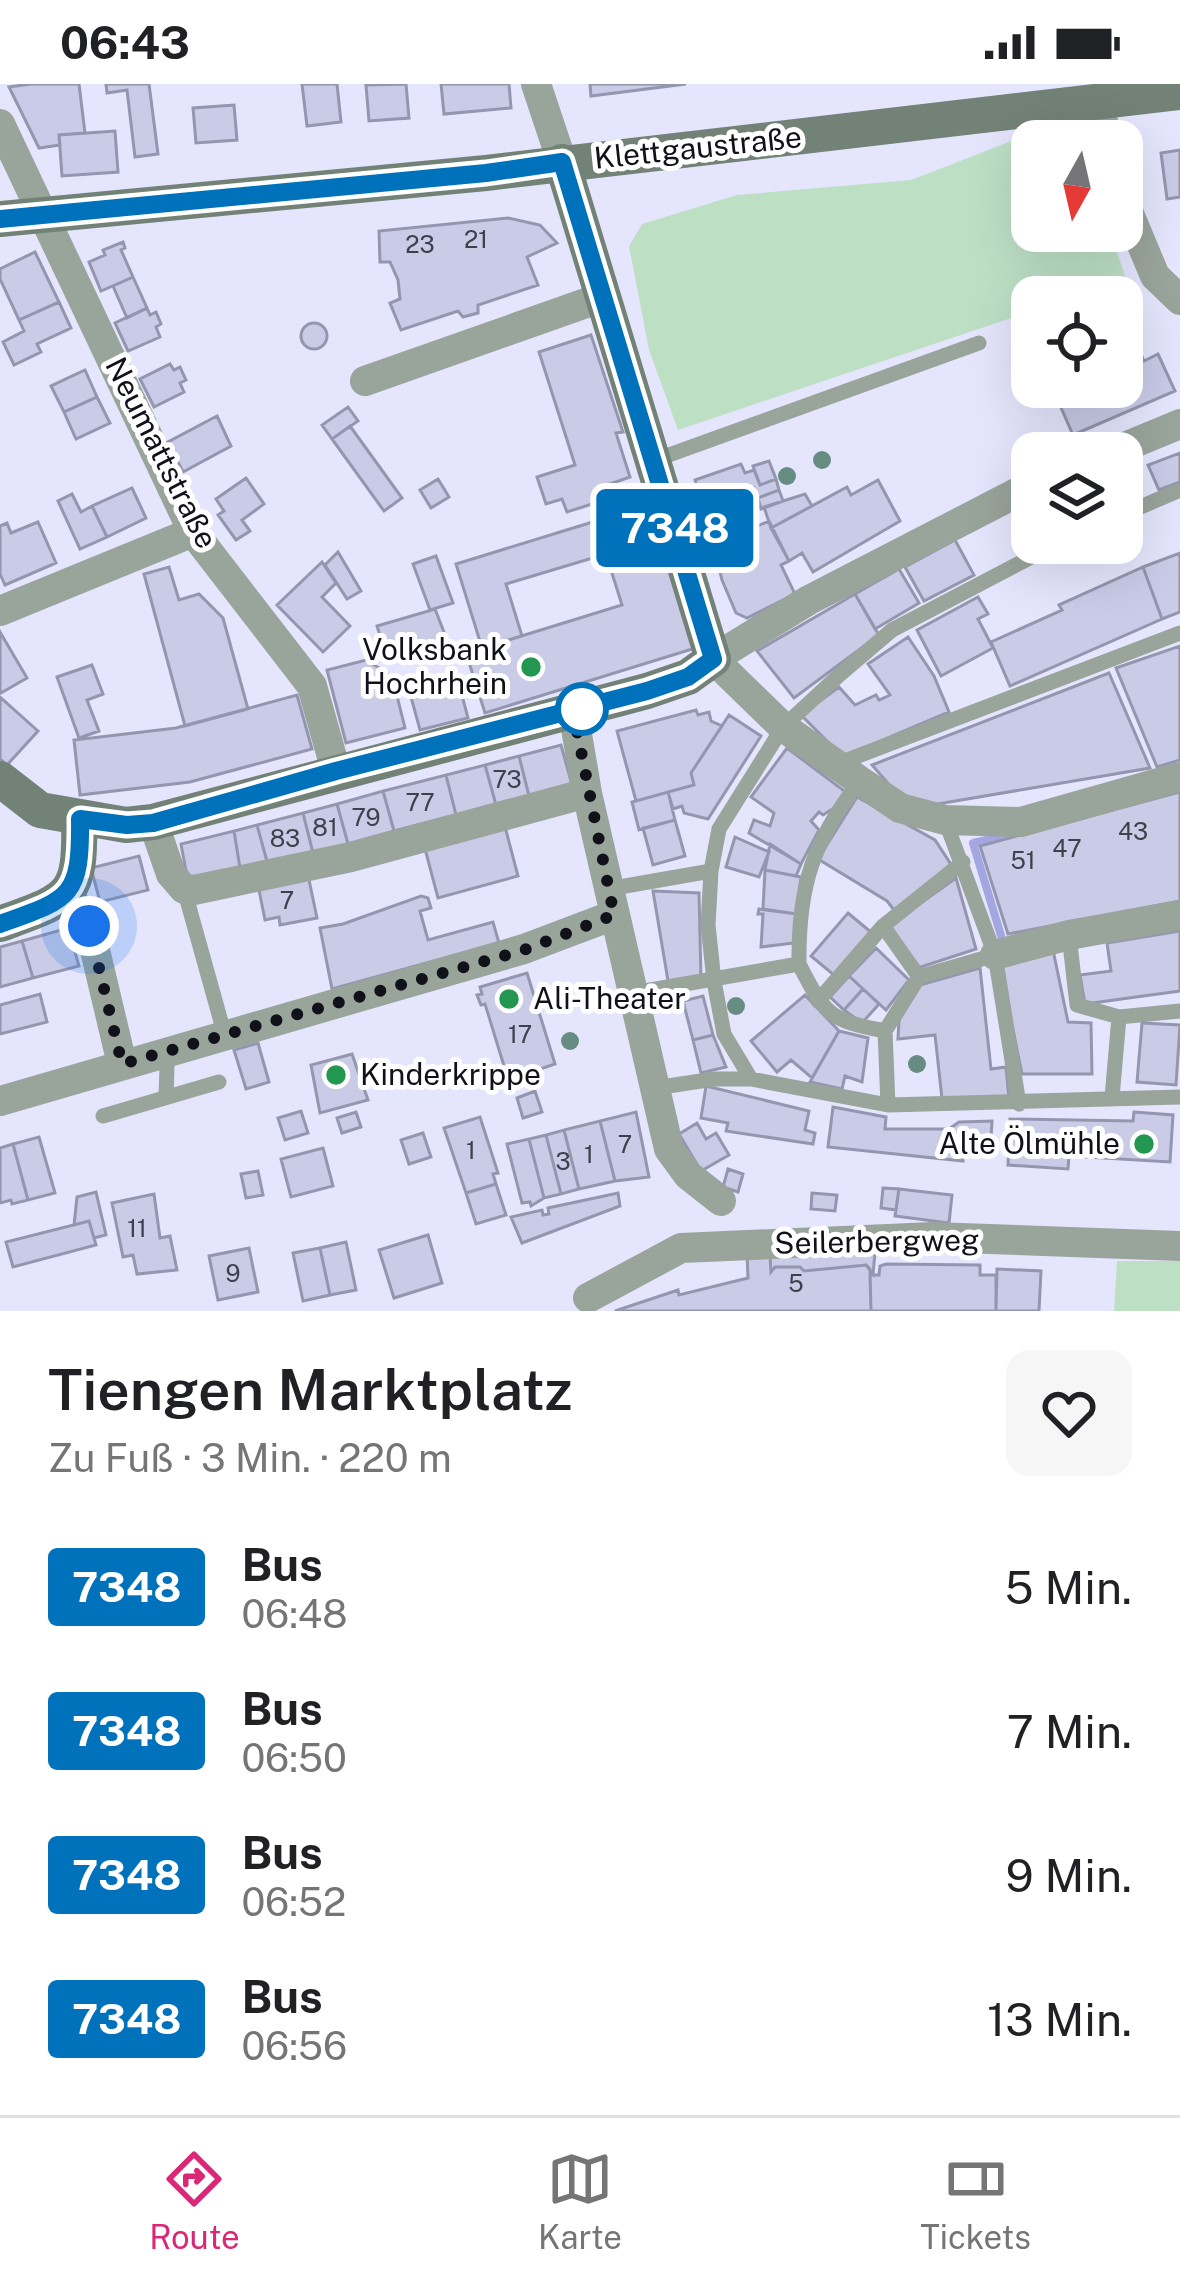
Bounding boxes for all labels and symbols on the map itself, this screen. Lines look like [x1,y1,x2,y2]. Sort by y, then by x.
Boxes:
street label: Klettgaustraße [592,118,803,176]
north arrow [1011,120,1143,252]
house number: 21 [464,225,488,253]
house number: 23 [405,230,435,258]
street label: Neumattstraße [98,351,226,554]
line badge: 7348 [591,489,759,567]
place label: Volksbank Hochrhein [362,631,507,701]
marker: Volksbank Hochrhein [518,654,544,680]
unlabelled marker [557,684,607,734]
house number: 73 [492,765,522,793]
house number: 77 [405,788,435,816]
house number: 79 [352,803,380,831]
house number: 81 [312,813,338,841]
house number: 43 [1118,817,1148,845]
house number: 83 [270,824,300,852]
house number: 47 [1052,834,1082,862]
house number: 51 [1010,846,1036,874]
house number: 7 [280,886,294,914]
your location [59,896,119,956]
place label: Ali-Theater [533,980,686,1016]
marker: Ali-Theater [496,986,522,1012]
house number: 17 [508,1020,532,1048]
place label: Kinderkrippe [360,1056,541,1092]
marker: Kinderkrippe [323,1062,349,1088]
place label: Alte Ölmühle [938,1125,1120,1161]
house number: 7 [618,1130,632,1158]
marker: Alte Ölmühle [1131,1131,1157,1157]
house number: 1 [466,1136,476,1164]
house number: 1 [584,1140,594,1168]
house number: 3 [555,1147,571,1175]
house number: 11 [127,1214,147,1242]
street label: Seilerbergweg [774,1221,980,1261]
house number: 9 [226,1259,241,1287]
house number: 5 [788,1269,804,1297]

